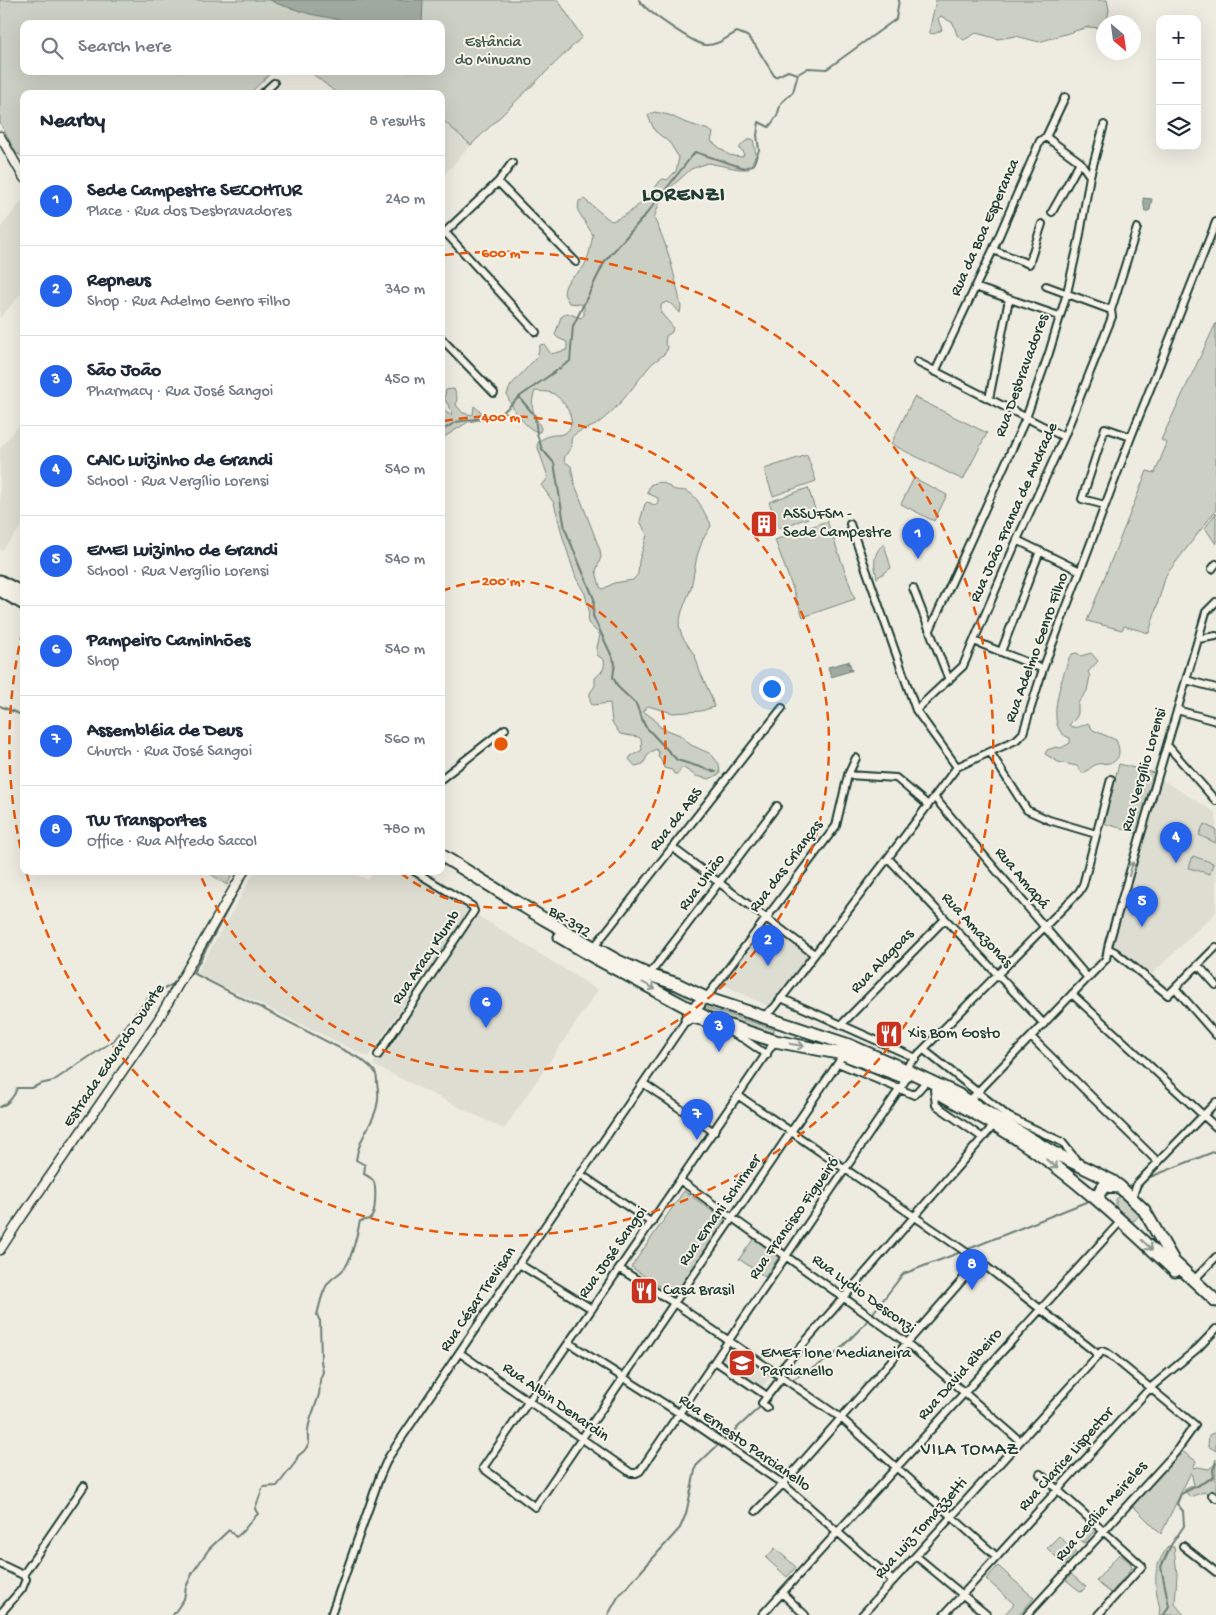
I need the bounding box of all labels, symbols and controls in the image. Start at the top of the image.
north arrow [1096,15,1141,60]
map controls [1156,15,1201,150]
button: + [1156,15,1201,60]
search box [20,20,445,75]
icon: search [38,34,66,62]
park label: Estância do Minuano [455,34,531,71]
text: Search here [78,36,172,59]
button: − [1156,60,1201,105]
button: layers [1156,105,1201,150]
text: Nearby [40,110,105,135]
text: 8 results [369,113,425,132]
street label: Rua da Boa Esperanca [947,155,1025,300]
text: Sede Campestre SECOHTUR [87,180,302,203]
district label: LORENZI [642,184,726,209]
text: 1 [53,191,59,210]
text: 240 m [385,191,425,210]
text: Place · Rua dos Desbravadores [87,203,291,222]
text: 600 m [482,245,521,263]
text: Repneus [87,270,151,293]
text: 2 [52,281,60,300]
text: 340 m [385,281,425,300]
text: Shop · Rua Adelmo Genro Filho [87,293,290,312]
street label: Rua Desbravadores [992,311,1054,440]
text: São João [87,360,161,383]
text: 3 [52,371,60,390]
text: 450 m [385,371,425,390]
text: Pharmacy · Rua José Sangoi [87,383,273,402]
text: 400 m [481,409,521,427]
street label: Rua João Franca de Andrade [967,419,1064,606]
text: CAIC Luizinho de Grandi [87,450,273,473]
text: 4 [52,461,60,480]
text: 540 m [385,461,425,480]
text: School · Rua Vergílio Lorensi [87,473,269,492]
place label: ASSUFSM - Sede Campestre [783,506,892,543]
building icon: ASSUFSM - Sede Campestre [749,509,779,539]
pin: 1 [902,518,934,559]
text: EMEI Luizinho de Grandi [87,540,278,563]
text: 5 [52,551,60,570]
text: 540 m [385,551,425,570]
text: School · Rua Vergílio Lorensi [87,563,269,582]
street label: Rua Adelmo Genro Filho [1002,570,1074,726]
text: 200 m [482,573,521,591]
text: Pampeiro Caminhões [87,630,250,653]
text: 6 [52,641,60,660]
text: 540 m [385,641,425,660]
text: Shop [87,653,119,672]
your location [759,676,785,702]
street label: Rua Vergílio Lorensi [1118,706,1172,834]
text: Assembléia de Deus [87,720,242,743]
text: 7 [52,731,60,750]
text: 560 m [384,731,425,750]
centre of rings [492,735,510,753]
text: Church · Rua José Sangoi [87,743,252,762]
street label: Rua da ABS [646,784,708,856]
text: TW Transportes [87,810,206,833]
street label: Rua das Crianças [746,816,829,917]
text: 8 [52,821,60,840]
text: 780 m [384,821,425,840]
pin: 4 [1160,822,1192,863]
text: Office · Rua Alfredo Saccol [87,833,257,852]
street label: Rua Amapá [990,844,1053,915]
street label: Rua União [676,851,730,915]
one-way arrow [1126,861,1136,877]
pin: 5 [1126,886,1158,927]
street label: Rua Amazonas [936,889,1016,973]
street label: BR-392 [544,903,594,943]
street label: Rua Aracy Klumb [389,907,466,1009]
pin: 2 [752,925,784,966]
street label: Rua Alagoas [847,925,919,998]
street label: Estrada Eduardo Duarte [60,980,171,1131]
one-way arrow [641,982,656,991]
pin: 6 [470,987,502,1028]
pin: 3 [703,1011,735,1052]
restaurant icon: Xis Bom Gosto [874,1019,904,1049]
place label: Xis Bom Gosto [907,1025,1000,1044]
one-way arrow [788,1041,804,1050]
pin: 7 [681,1099,713,1140]
street label: Rua Ernani Schirmer [676,1151,767,1270]
street label: Rua Francisco Figueiró [746,1154,844,1284]
one-way arrow [1045,1159,1058,1170]
street label: Rua José Sangoi [575,1203,653,1303]
one-way arrow [1141,1239,1154,1251]
street label: Rua César Trevisan [437,1244,521,1356]
pin: 8 [956,1249,988,1290]
street label: Rua Lydio Desconzi [807,1251,919,1339]
restaurant icon: Casa Brasil [629,1276,659,1306]
place label: Casa Brasil [663,1282,735,1301]
street label: Rua David Ribeiro [915,1325,1007,1425]
place label: EMEF Ione Medianeira Parcianello [760,1345,912,1382]
school or university icon: EMEF Ione Medianeira Parcianello [727,1348,757,1378]
street label: Rua Albin Denardin [498,1359,612,1447]
street label: Rua Ernesto Parcianello [674,1391,814,1497]
street label: Rua Clarice Lispector [1015,1403,1120,1516]
district label: VILA TOMAZ [920,1440,1019,1461]
street label: Rua Cecília Meireles [1052,1457,1153,1566]
street label: Rua Luiz Tomazzetti [871,1474,973,1584]

